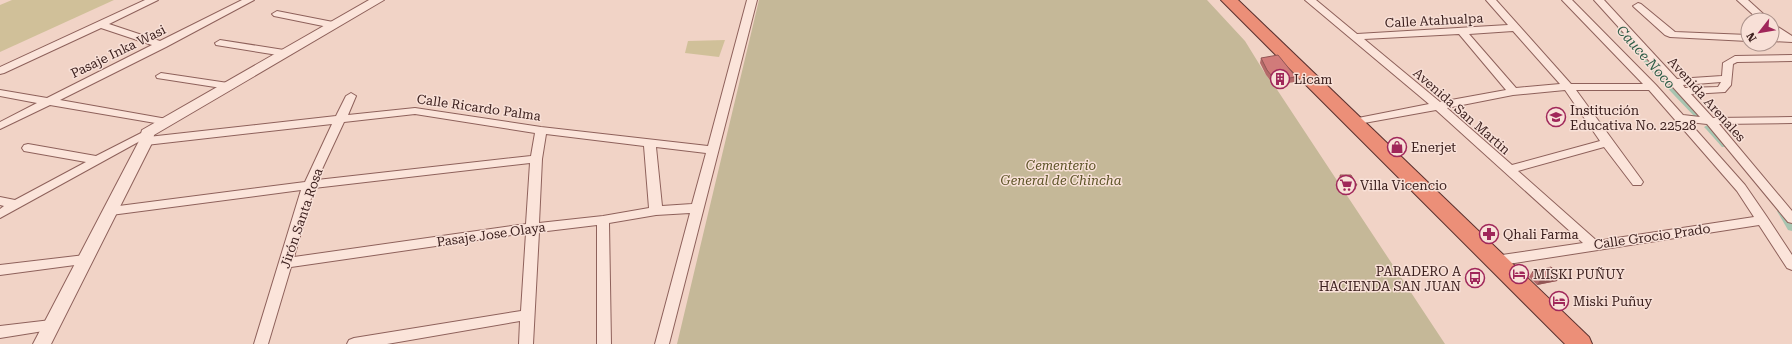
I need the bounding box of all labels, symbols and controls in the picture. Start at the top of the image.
street label: Calle Atahualpa [1384,10,1484,31]
north arrow [1740,12,1780,52]
street label: Pasaje Inka Wasi [68,22,168,81]
water label: Cauce Noco [1613,22,1679,92]
text: N [1744,29,1760,44]
street label: Avenida Arenales [1665,54,1749,145]
street label: Avenida San Martin [1410,65,1514,158]
building icon: Licam [1269,68,1291,90]
place label: Licam [1294,72,1333,87]
street label: Calle Ricardo Palma [416,91,542,124]
place label: Institución Educativa No. 22528 [1570,103,1696,133]
school or university icon: Institución Educativa No. 22528 [1545,106,1567,128]
shop icon: Enerjet [1386,136,1408,158]
place label: Enerjet [1411,140,1456,155]
park label: Cementerio General de Chincha [1000,158,1122,188]
street label: Jirón Santa Rosa [277,166,326,270]
supermarket icon: Villa Vicencio [1335,174,1357,196]
place label: Villa Vicencio [1360,178,1447,193]
street label: Pasaje Jose Olaya [436,219,546,250]
street label: Calle Grocio Prado [1593,221,1711,252]
pharmacy icon: Qhali Farma [1478,223,1500,245]
place label: Qhali Farma [1503,227,1579,242]
hotel icon: MISKI PUÑUY [1508,263,1530,285]
place label: PARADERO A HACIENDA SAN JUAN [1319,264,1461,294]
place label: MISKI PUÑUY [1533,266,1625,282]
bus stop icon: PARADERO A HACIENDA SAN JUAN [1464,267,1486,289]
hotel icon: Miski Puñuy [1548,290,1570,312]
place label: Miski Puñuy [1573,294,1652,309]

